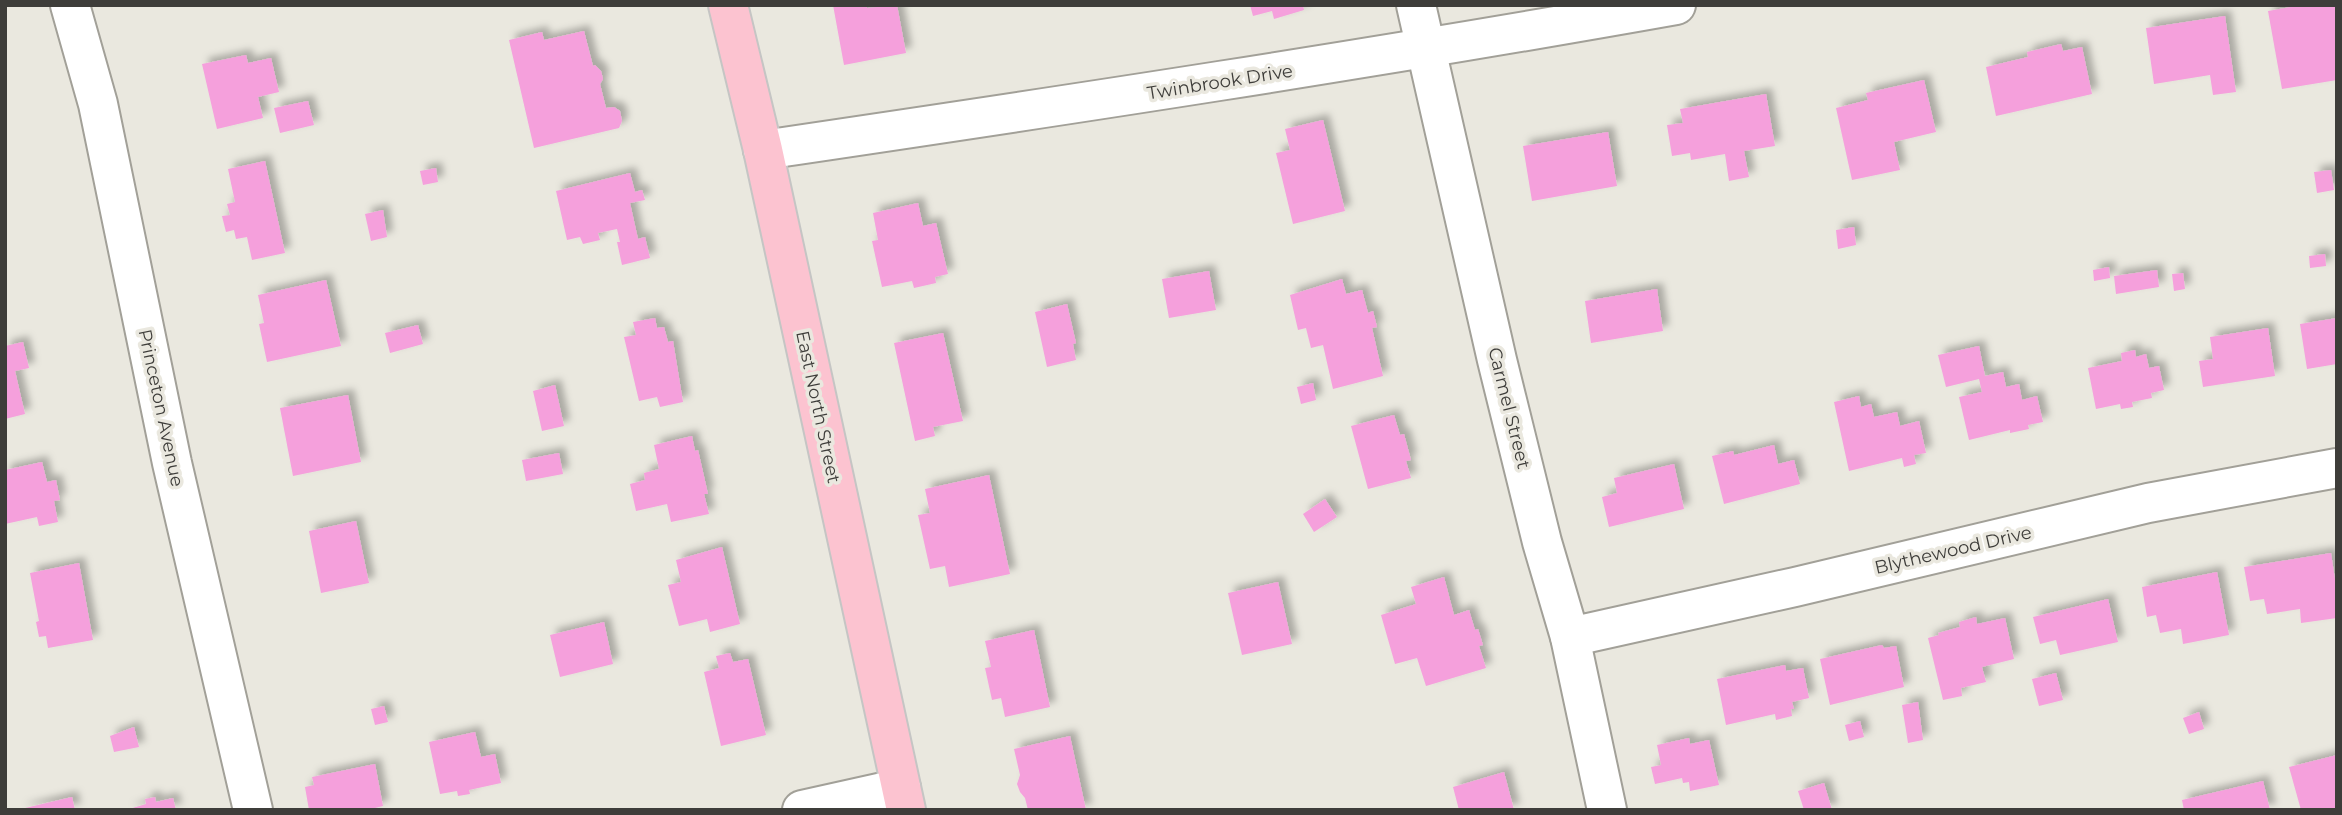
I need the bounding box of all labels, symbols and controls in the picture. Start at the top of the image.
street label: Twinbrook Drive [1146,60,1294,104]
street label: Princeton Avenue [134,327,188,489]
street label: East North Street [791,329,845,485]
street label: Carmel Street [1483,345,1535,471]
street label: Blythewood Drive [1872,521,2034,579]

